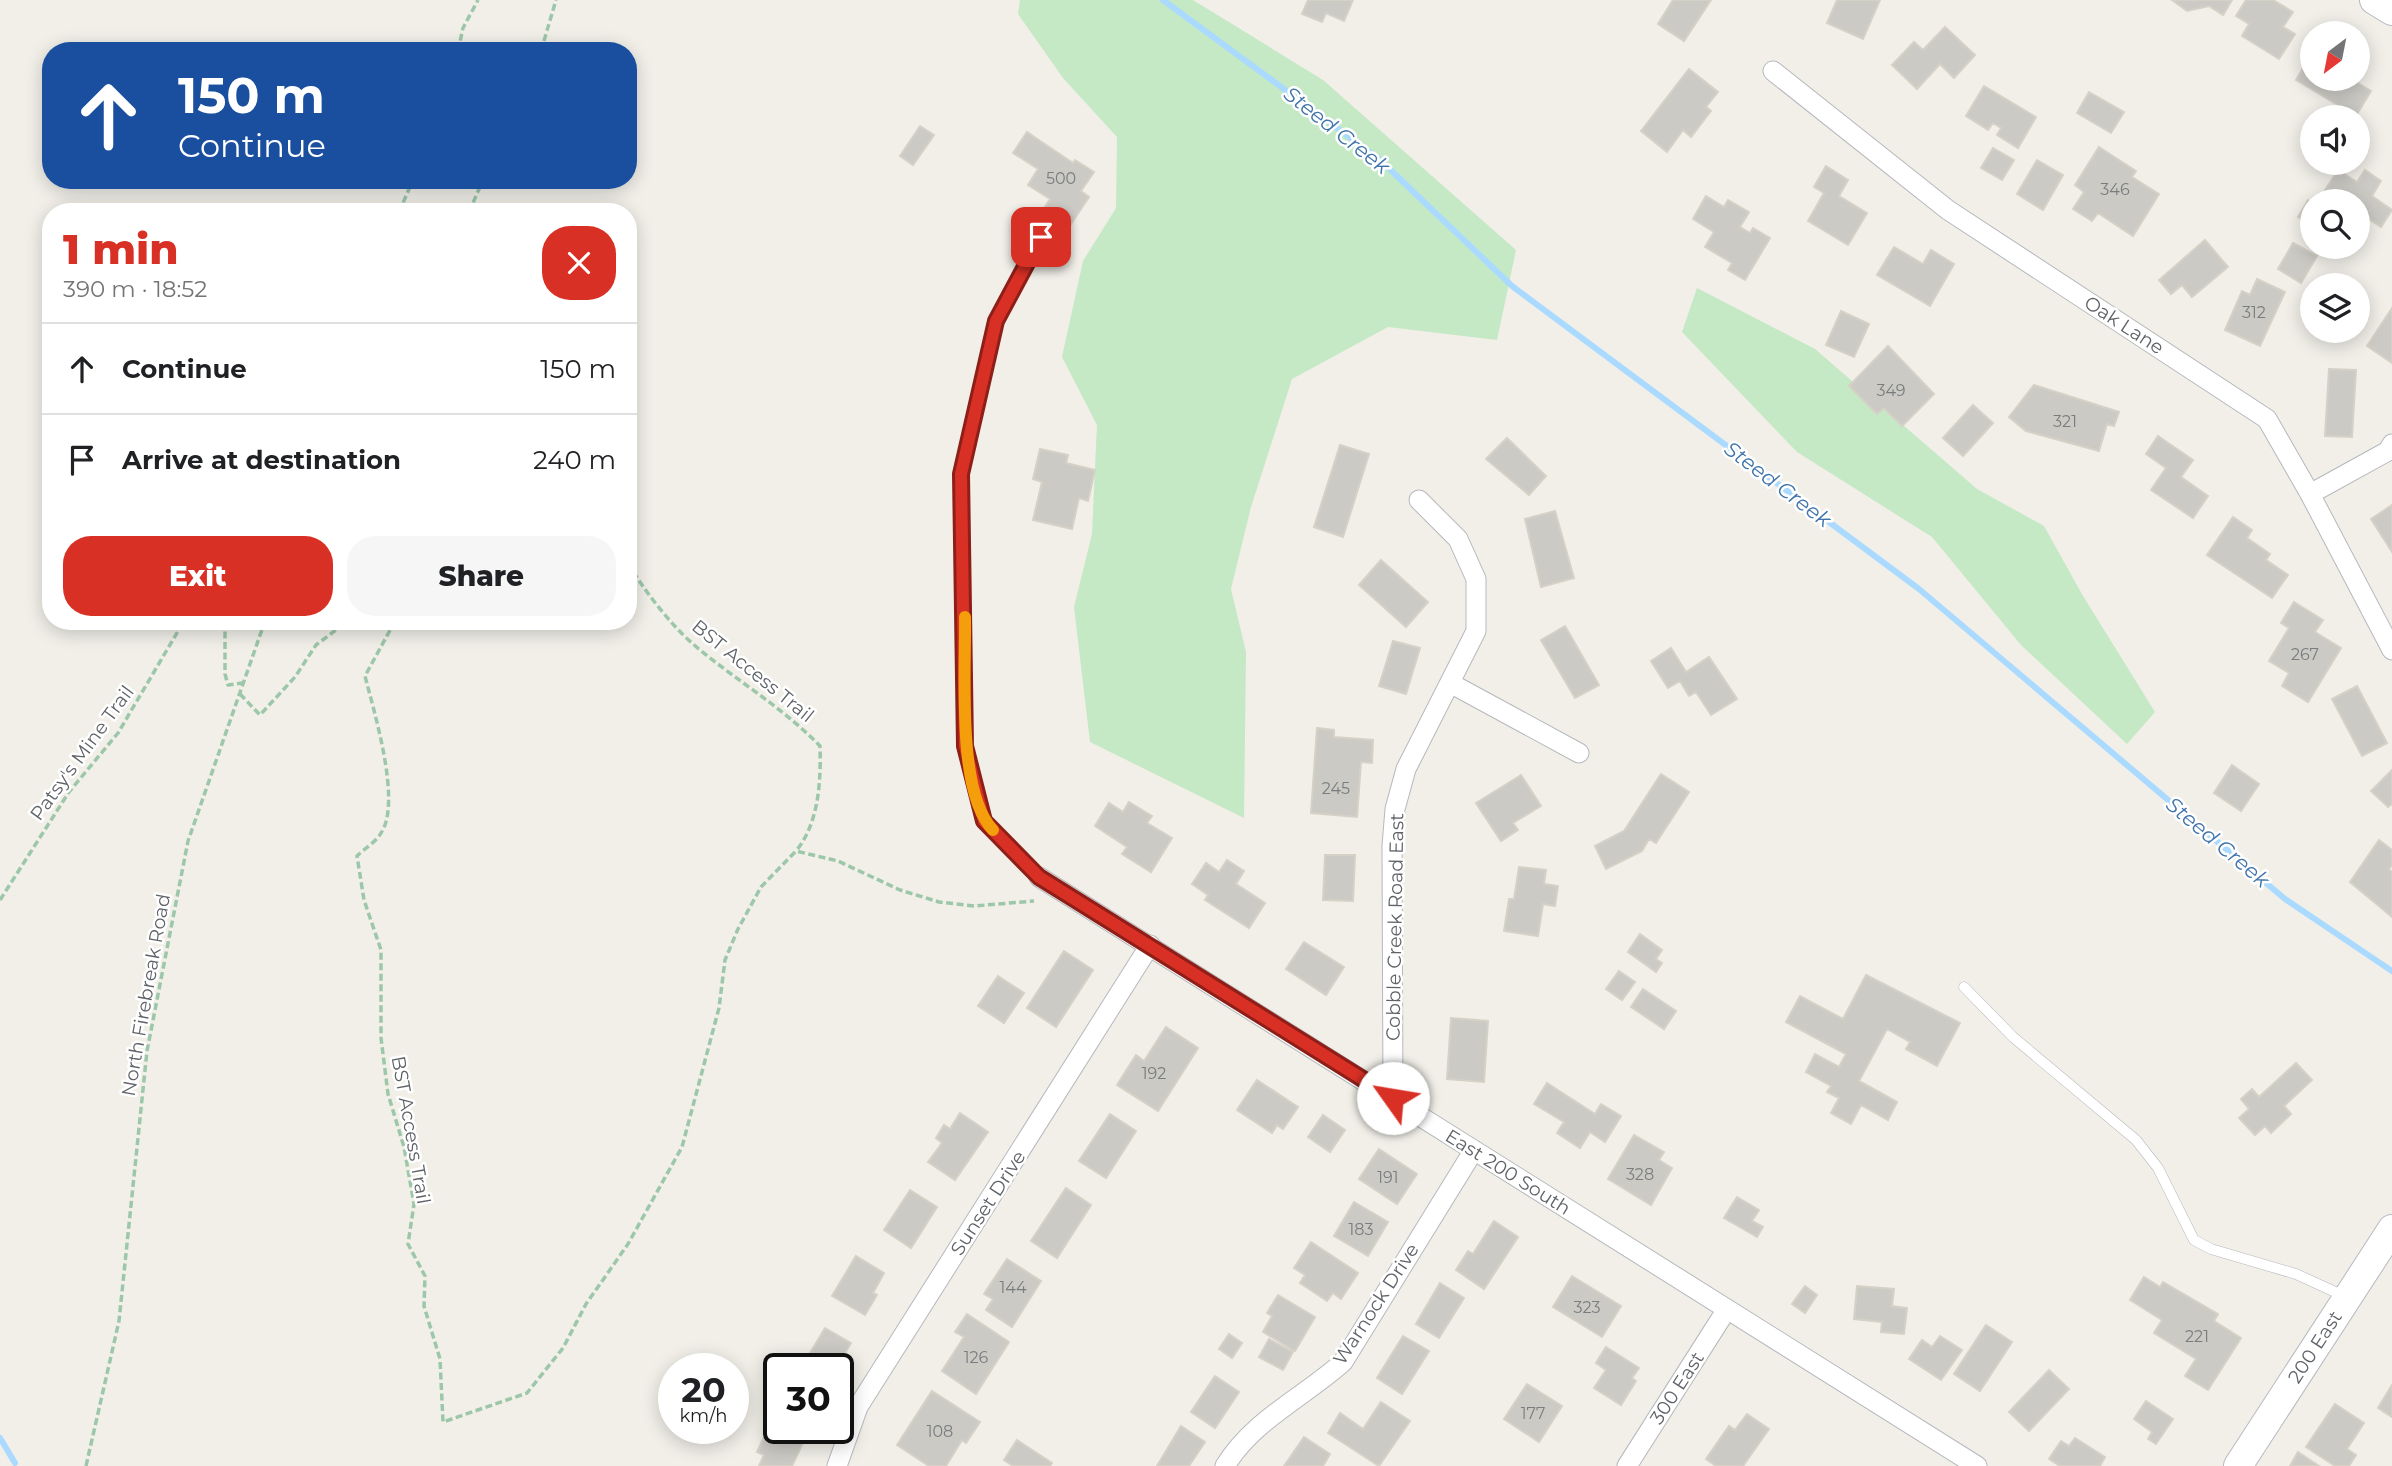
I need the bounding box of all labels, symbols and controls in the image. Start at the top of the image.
north arrow [2300,21,2370,91]
map controls [2300,21,2370,343]
text: 150 m [178,66,325,125]
icon: ahead [63,70,154,161]
water label: Steed Creek [1279,81,1396,180]
button: sound [2300,105,2370,175]
text: Continue [178,126,326,165]
house number: 500 [1046,169,1076,188]
house number: 346 [2100,180,2130,199]
button: search [2300,189,2370,259]
pin [1011,207,1071,267]
icon: arrive [1022,218,1060,256]
text: 1 min [63,223,179,275]
button: close [542,226,616,300]
button: layers [2300,273,2370,343]
text: 390 m · 18:52 [63,275,207,303]
street label: Oak Lane [2080,291,2168,359]
house number: 312 [2242,303,2266,322]
icon: ahead [63,350,101,388]
text: Continue [122,353,247,385]
text: 150 m [540,353,616,385]
house number: 349 [1876,381,1906,400]
house number: 321 [2053,412,2077,431]
water label: Steed Creek [1720,436,1838,533]
icon: arrive [63,441,101,479]
text: Arrive at destination [122,444,401,476]
text: 240 m [533,444,616,476]
button: Exit [63,536,333,616]
button: Share [347,536,616,616]
street label: BST Access Trail [687,615,819,727]
house number: 267 [2291,645,2319,664]
street label: Patsy's Mine Trail [25,681,139,825]
house number: 245 [1322,779,1350,798]
water label: Steed Creek [2161,792,2276,893]
street label: Cobble Creek Road East [1382,813,1408,1041]
street label: North Firebreak Road [117,892,175,1098]
street label: BST Access Trail [387,1054,435,1206]
position arrow [1356,1061,1430,1135]
house number: 192 [1142,1064,1166,1083]
street label: East 200 South [1441,1124,1575,1220]
street label: Sunset Drive [946,1146,1030,1260]
house number: 328 [1626,1165,1654,1184]
house number: 191 [1377,1168,1399,1187]
house number: 183 [1348,1220,1374,1239]
street label: Warnock Drive [1328,1239,1424,1369]
house number: 144 [1000,1278,1027,1297]
house number: 323 [1573,1298,1601,1317]
street label: 200 East [2283,1306,2347,1388]
house number: 221 [2185,1327,2209,1346]
street label: 300 East [1645,1347,1709,1428]
house number: 126 [964,1348,989,1367]
speed limit sign: 30 [763,1353,854,1444]
text: 20 [681,1368,726,1411]
house number: 177 [1521,1404,1545,1423]
text: km/h [679,1405,728,1427]
house number: 108 [927,1422,953,1441]

